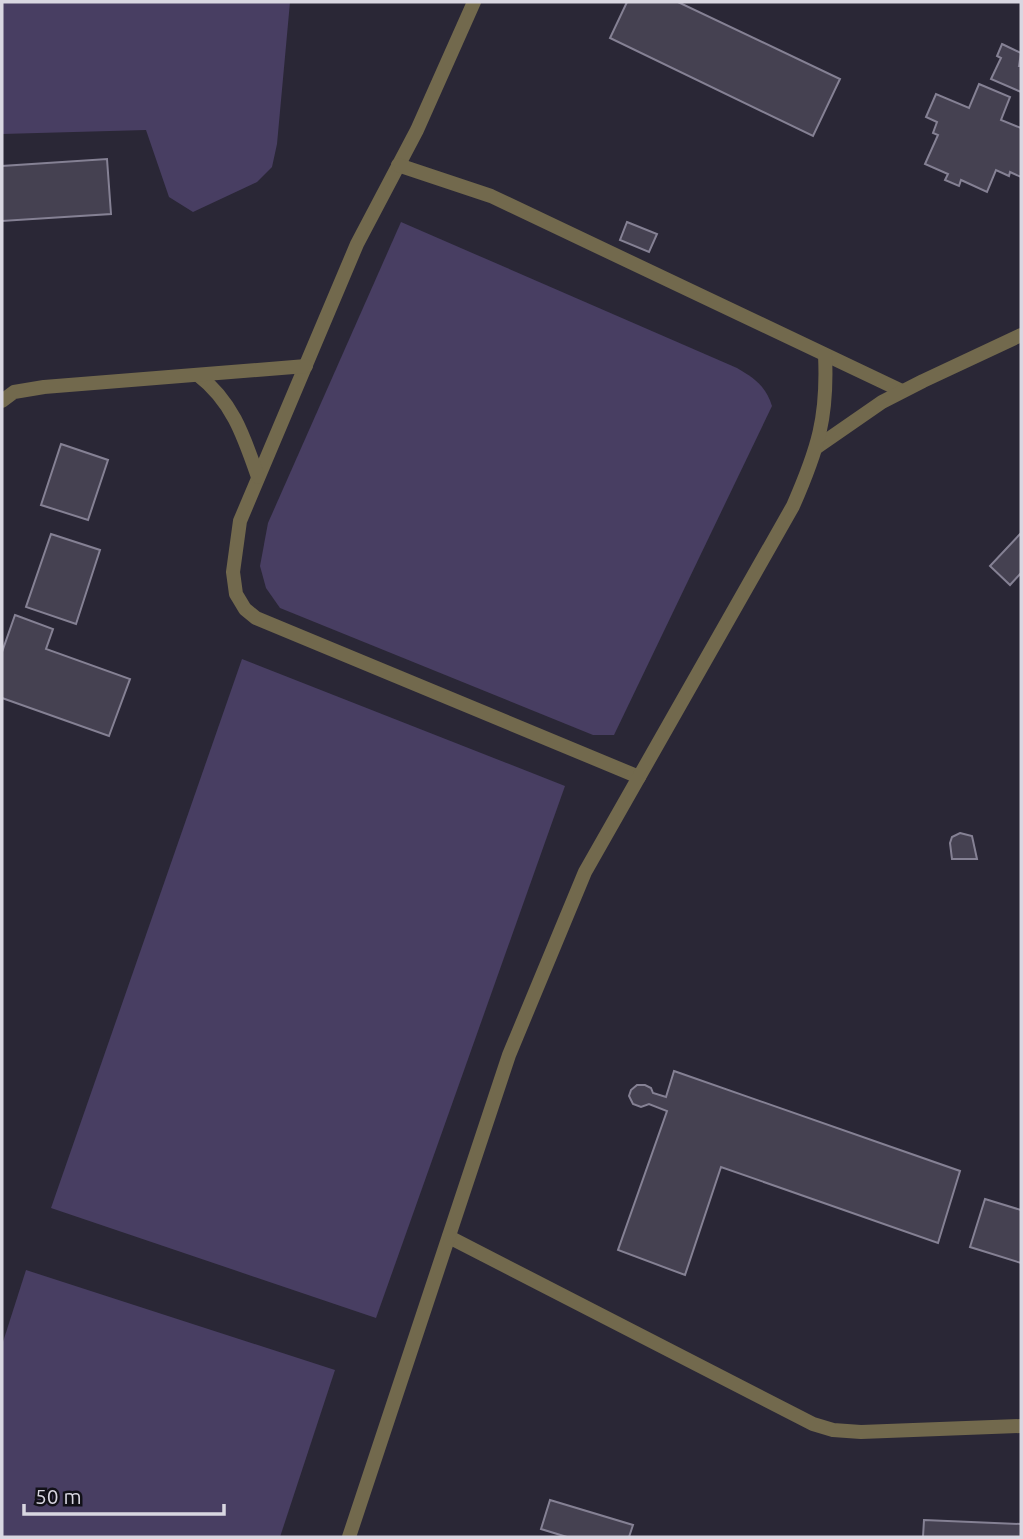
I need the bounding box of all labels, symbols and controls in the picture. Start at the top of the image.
scale bar [24,1472,224,1516]
text: 50 m [35,1484,82,1508]

